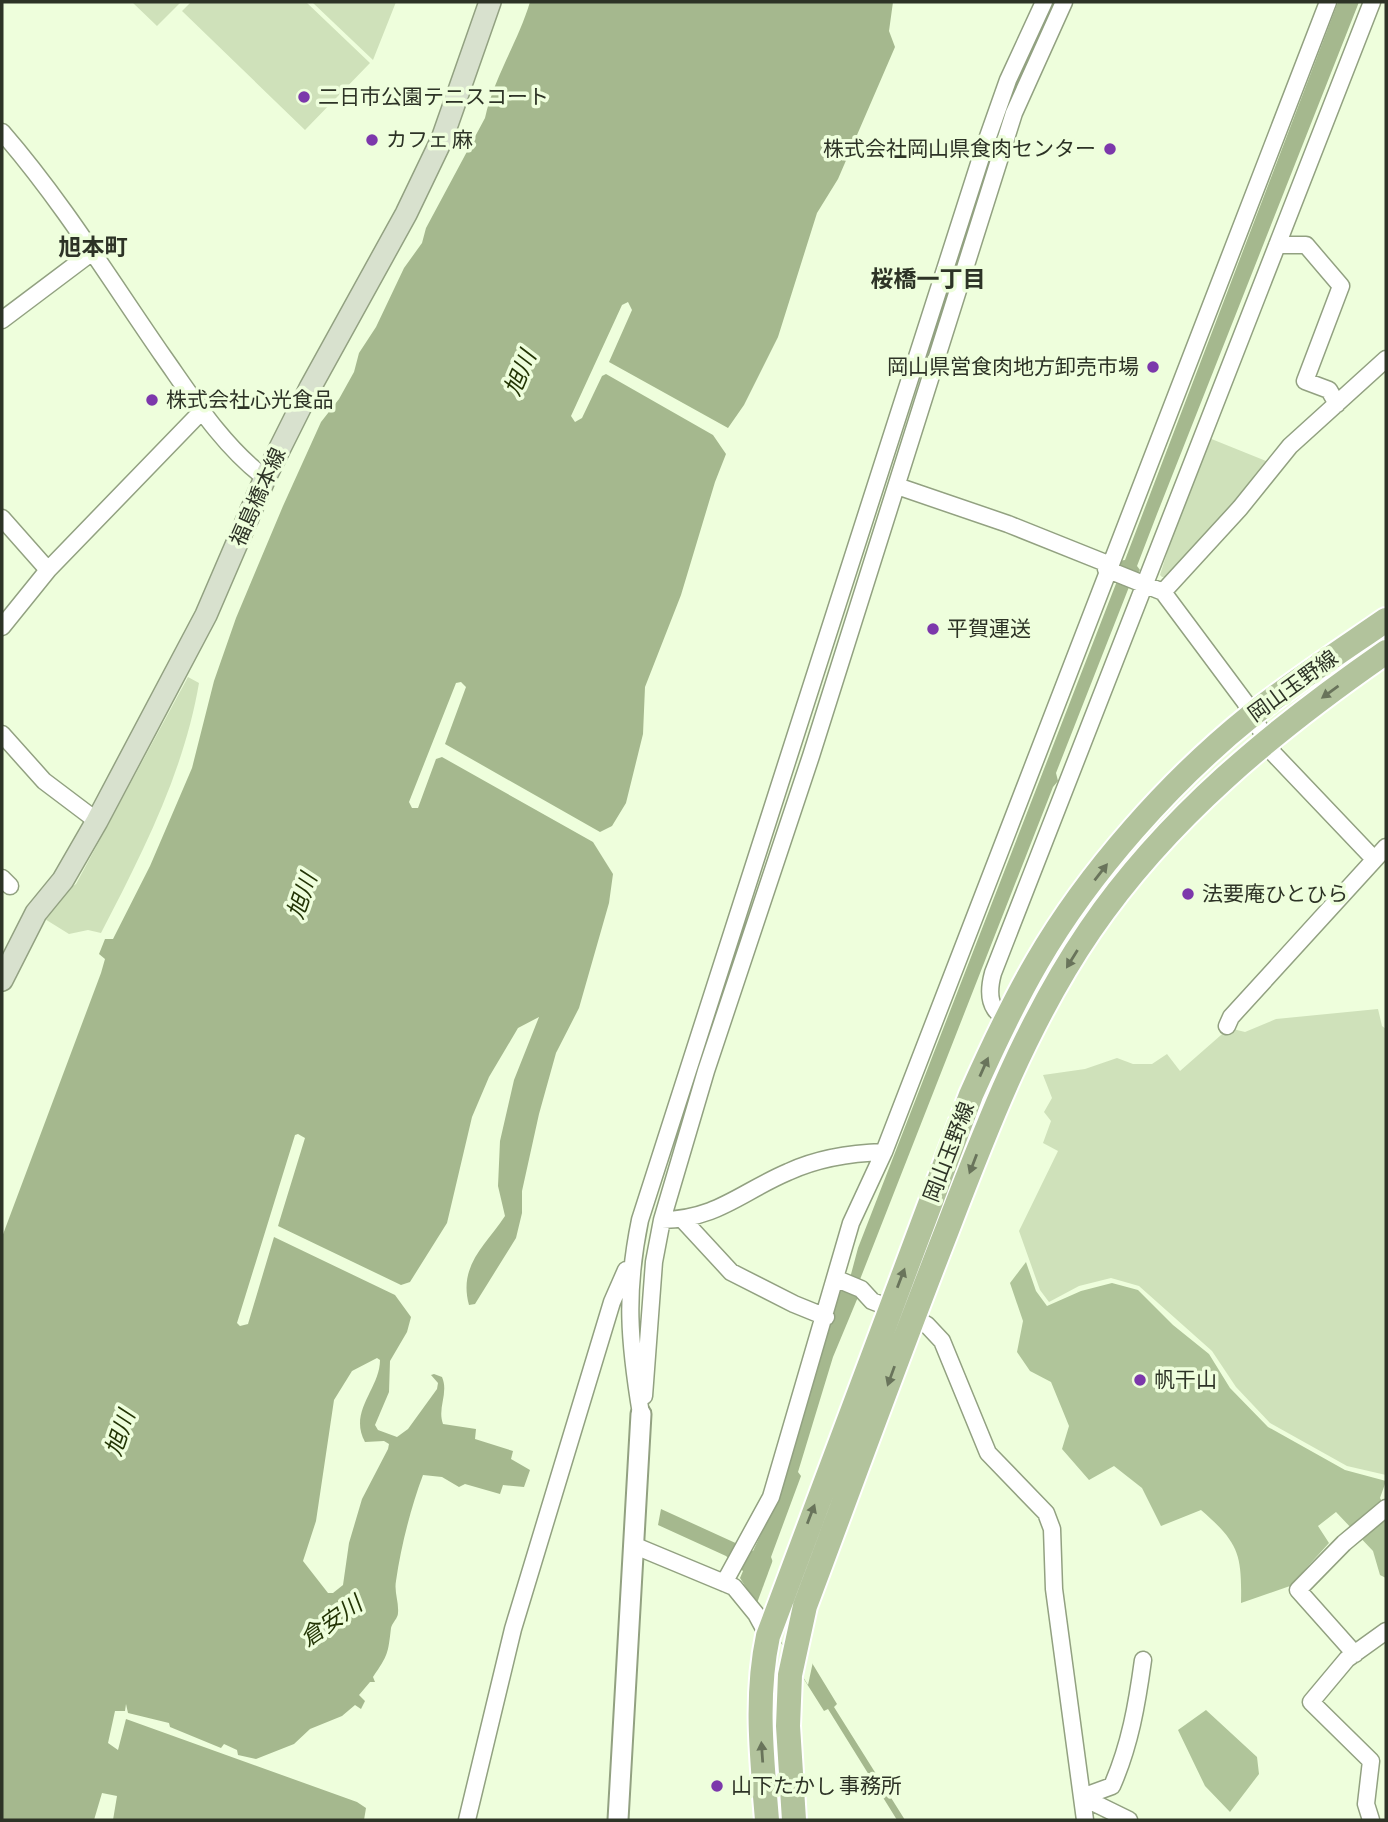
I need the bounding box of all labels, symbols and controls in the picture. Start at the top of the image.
place label: 二日市公園テニスコート [318,84,549,108]
marker: 二日市公園テニスコート [296,89,312,105]
place label: カフェ 麻 [386,127,473,151]
marker: カフェ 麻 [364,132,380,148]
place label: 株式会社岡山県食肉センター [823,136,1096,160]
marker: 株式会社岡山県食肉センター [1102,141,1118,157]
district label: 旭本町 [59,234,128,260]
district label: 桜橋一丁目 [871,266,986,292]
water label: 旭川 [499,344,542,399]
place label: 岡山県営食肉地方卸売市場 [887,354,1139,378]
marker: 岡山県営食肉地方卸売市場 [1145,359,1161,375]
place label: 株式会社心光食品 [166,387,334,411]
marker: 株式会社心光食品 [144,392,160,408]
street label: 福島橋本線 [225,444,289,549]
place label: 平賀運送 [947,616,1031,640]
marker: 平賀運送 [925,621,941,637]
street label: 岡山玉野線 [1243,645,1342,726]
one-way arrow [1321,684,1339,698]
one-way arrow [1093,864,1108,882]
water label: 旭川 [282,867,323,922]
place label: 法要庵ひとひら [1202,881,1348,905]
marker: 法要庵ひとひら [1180,886,1196,902]
one-way arrow [1066,950,1078,969]
one-way arrow [978,1057,990,1077]
street label: 岡山玉野線 [918,1098,978,1205]
one-way arrow [967,1153,978,1174]
one-way arrow [895,1268,906,1289]
one-way arrow [886,1366,897,1387]
place label: 帆干山 [1154,1367,1217,1391]
marker: 帆干山 [1132,1372,1148,1388]
water label: 旭川 [100,1404,141,1459]
one-way arrow [806,1504,817,1525]
water label: 倉安川 [295,1589,369,1651]
one-way arrow [756,1741,767,1763]
place label: 山下たかし 事務所 [731,1773,902,1797]
marker: 山下たかし 事務所 [709,1778,725,1794]

